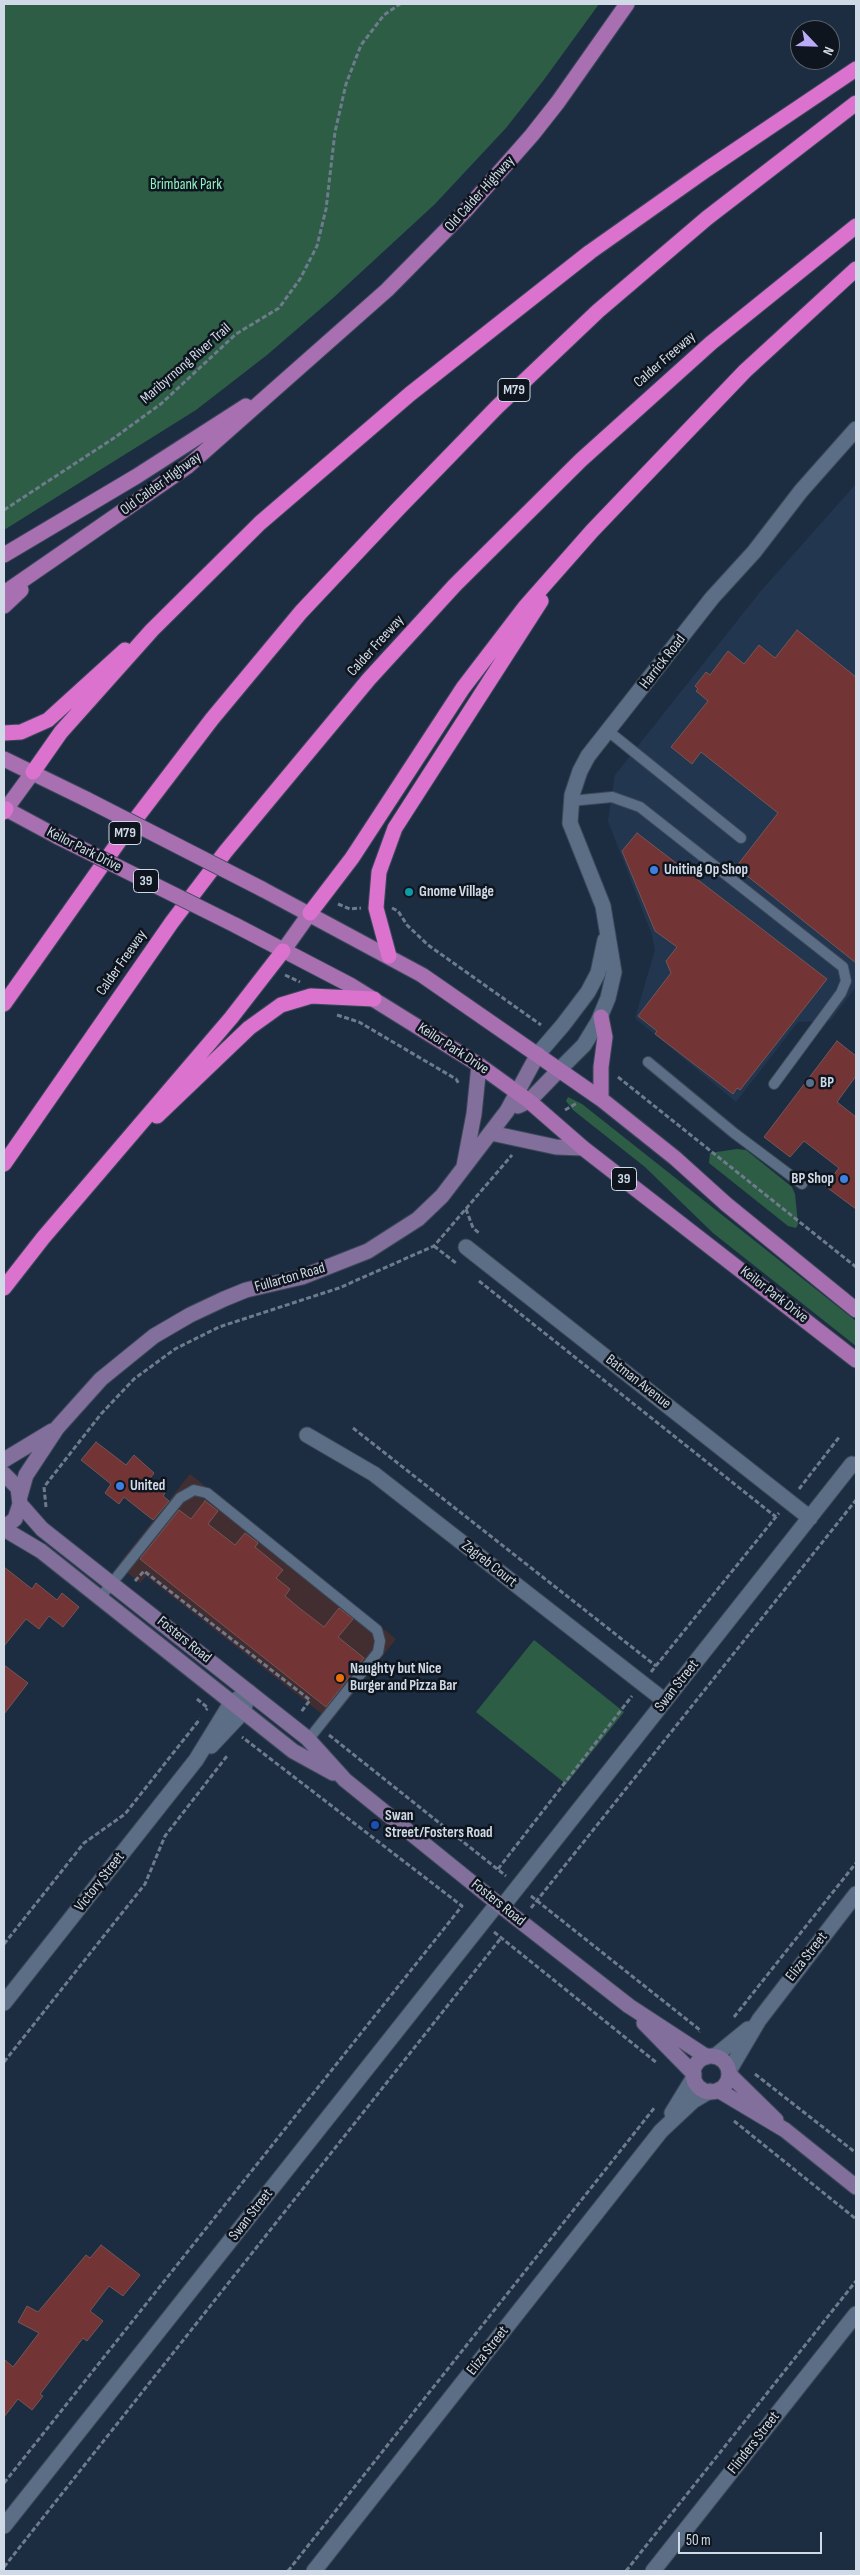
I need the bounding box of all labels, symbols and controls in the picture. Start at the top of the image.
north arrow [790,20,840,70]
text: N [819,44,838,58]
street label: Old Calder Highway [441,152,519,236]
park label: Brimbank Park [150,176,222,194]
street label: Maribyrnong River Trail [137,320,235,408]
street label: Calder Freeway [630,328,700,392]
road number: M79 [498,378,530,402]
street label: Old Calder Highway [117,449,205,519]
street label: Calder Freeway [344,612,408,680]
street label: Harrick Road [636,631,690,693]
road number: M79 [109,821,141,844]
street label: Keilor Park Drive [44,823,124,877]
place label: Uniting Op Shop [664,861,748,879]
marker: Uniting Op Shop [648,864,660,876]
road number: 39 [134,869,158,892]
place label: Gnome Village [419,883,494,901]
marker: Gnome Village [403,886,415,898]
street label: Calder Freeway [93,927,151,999]
street label: Keilor Park Drive [414,1019,492,1079]
place label: BP [820,1074,834,1092]
marker: BP [804,1077,816,1089]
road number: 39 [612,1168,636,1190]
place label: BP Shop [791,1170,834,1188]
marker: BP Shop [838,1173,850,1185]
street label: Fullarton Road [253,1259,327,1297]
street label: Keilor Park Drive [736,1263,812,1327]
street label: Batman Avenue [602,1351,674,1413]
place label: United [130,1477,165,1495]
marker: United [114,1480,126,1492]
street label: Zagreb Court [458,1537,520,1591]
street label: Fosters Road [153,1613,215,1667]
street label: Swan Street [651,1656,703,1716]
place label: Naughty but Nice Burger and Pizza Bar [350,1660,457,1695]
marker: Naughty but Nice Burger and Pizza Bar [334,1672,346,1684]
place label: Swan Street/Fosters Road [385,1807,493,1842]
marker: Swan Street/Fosters Road [369,1819,381,1831]
street label: Victory Street [71,1849,129,1915]
street label: Fosters Road [467,1876,529,1930]
street label: Eliza Street [782,1929,832,1985]
street label: Swan Street [225,2185,277,2245]
street label: Eliza Street [463,2323,513,2379]
street label: Flinders Street [724,2408,784,2478]
scale bar [680,2522,824,2554]
text: 50 m [686,2531,711,2550]

